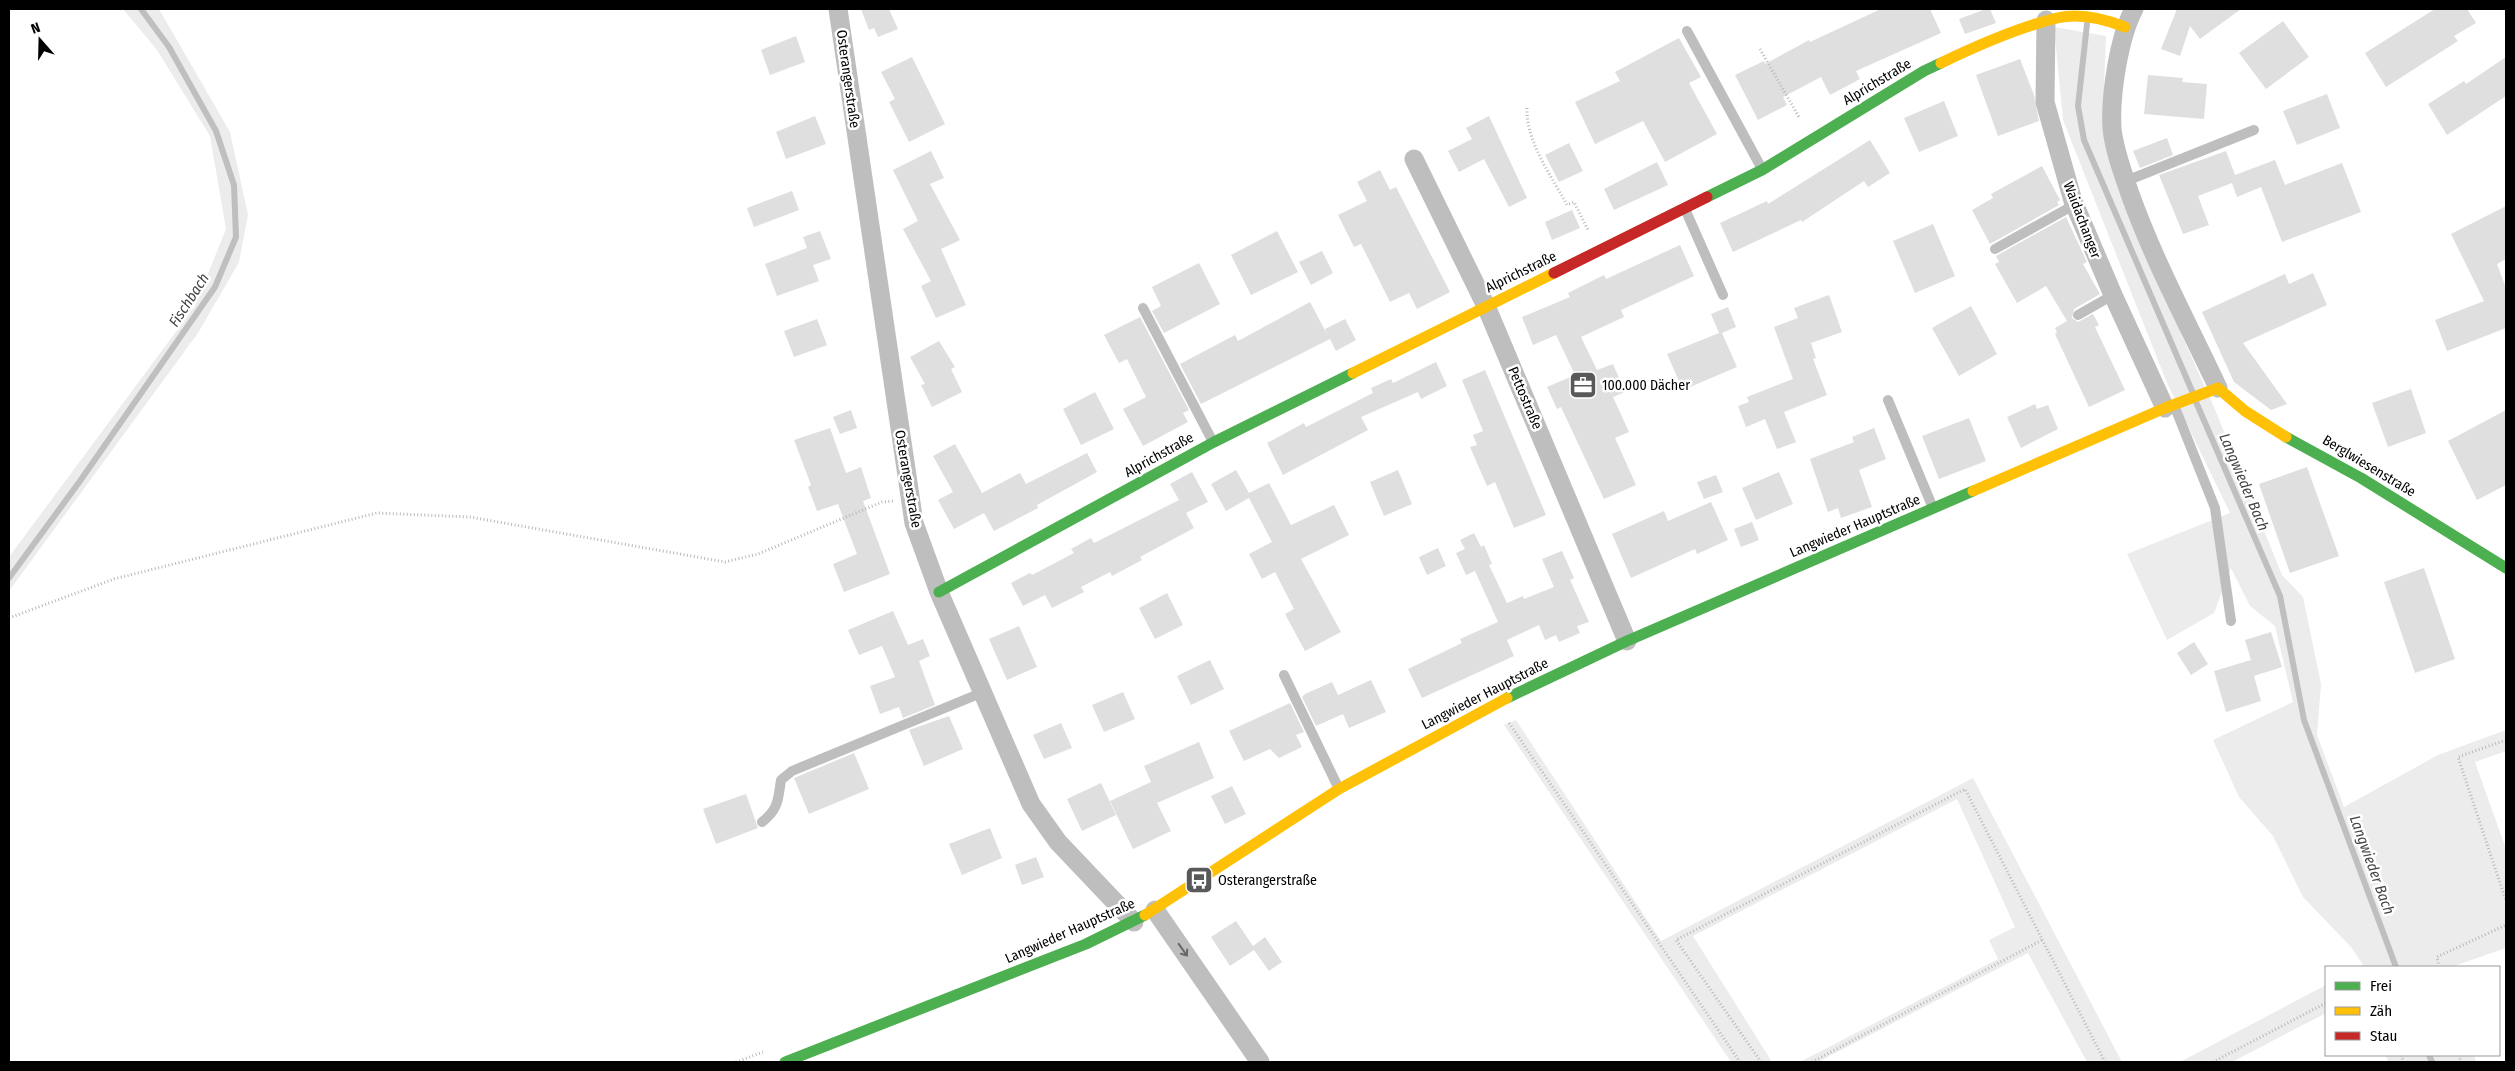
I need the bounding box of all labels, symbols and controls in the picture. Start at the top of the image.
north arrow [15,15,65,65]
text: N [29,19,43,38]
street label: Osterangerstraße [833,29,863,129]
street label: Alprichstraße [1840,55,1914,109]
street label: Waidachanger [2060,179,2104,261]
street label: Alprichstraße [1483,248,1559,296]
water label: Fischbach [165,270,213,330]
street label: Pettostraße [1504,364,1546,432]
office icon: 100.000 Dächer [1568,370,1598,400]
place label: 100.000 Dächer [1602,377,1690,394]
street label: Osterangerstraße [891,429,925,529]
street label: Alprichstraße [1121,429,1197,481]
water label: Langwieder Bach [2215,430,2273,534]
street label: Berglwiesenstraße [2319,431,2419,501]
street label: Langwieder Hauptstraße [1787,491,1923,561]
street label: Langwieder Hauptstraße [1419,655,1551,733]
water label: Langwieder Bach [2346,813,2398,917]
bus stop icon: Osterangerstraße [1184,865,1214,895]
place label: Osterangerstraße [1218,872,1317,889]
street label: Langwieder Hauptstraße [1003,895,1138,967]
one-way arrow [1178,943,1188,957]
legend [2325,966,2500,1056]
text: Frei [2370,977,2392,995]
text: Zäh [2370,1002,2392,1020]
text: Stau [2370,1027,2397,1045]

